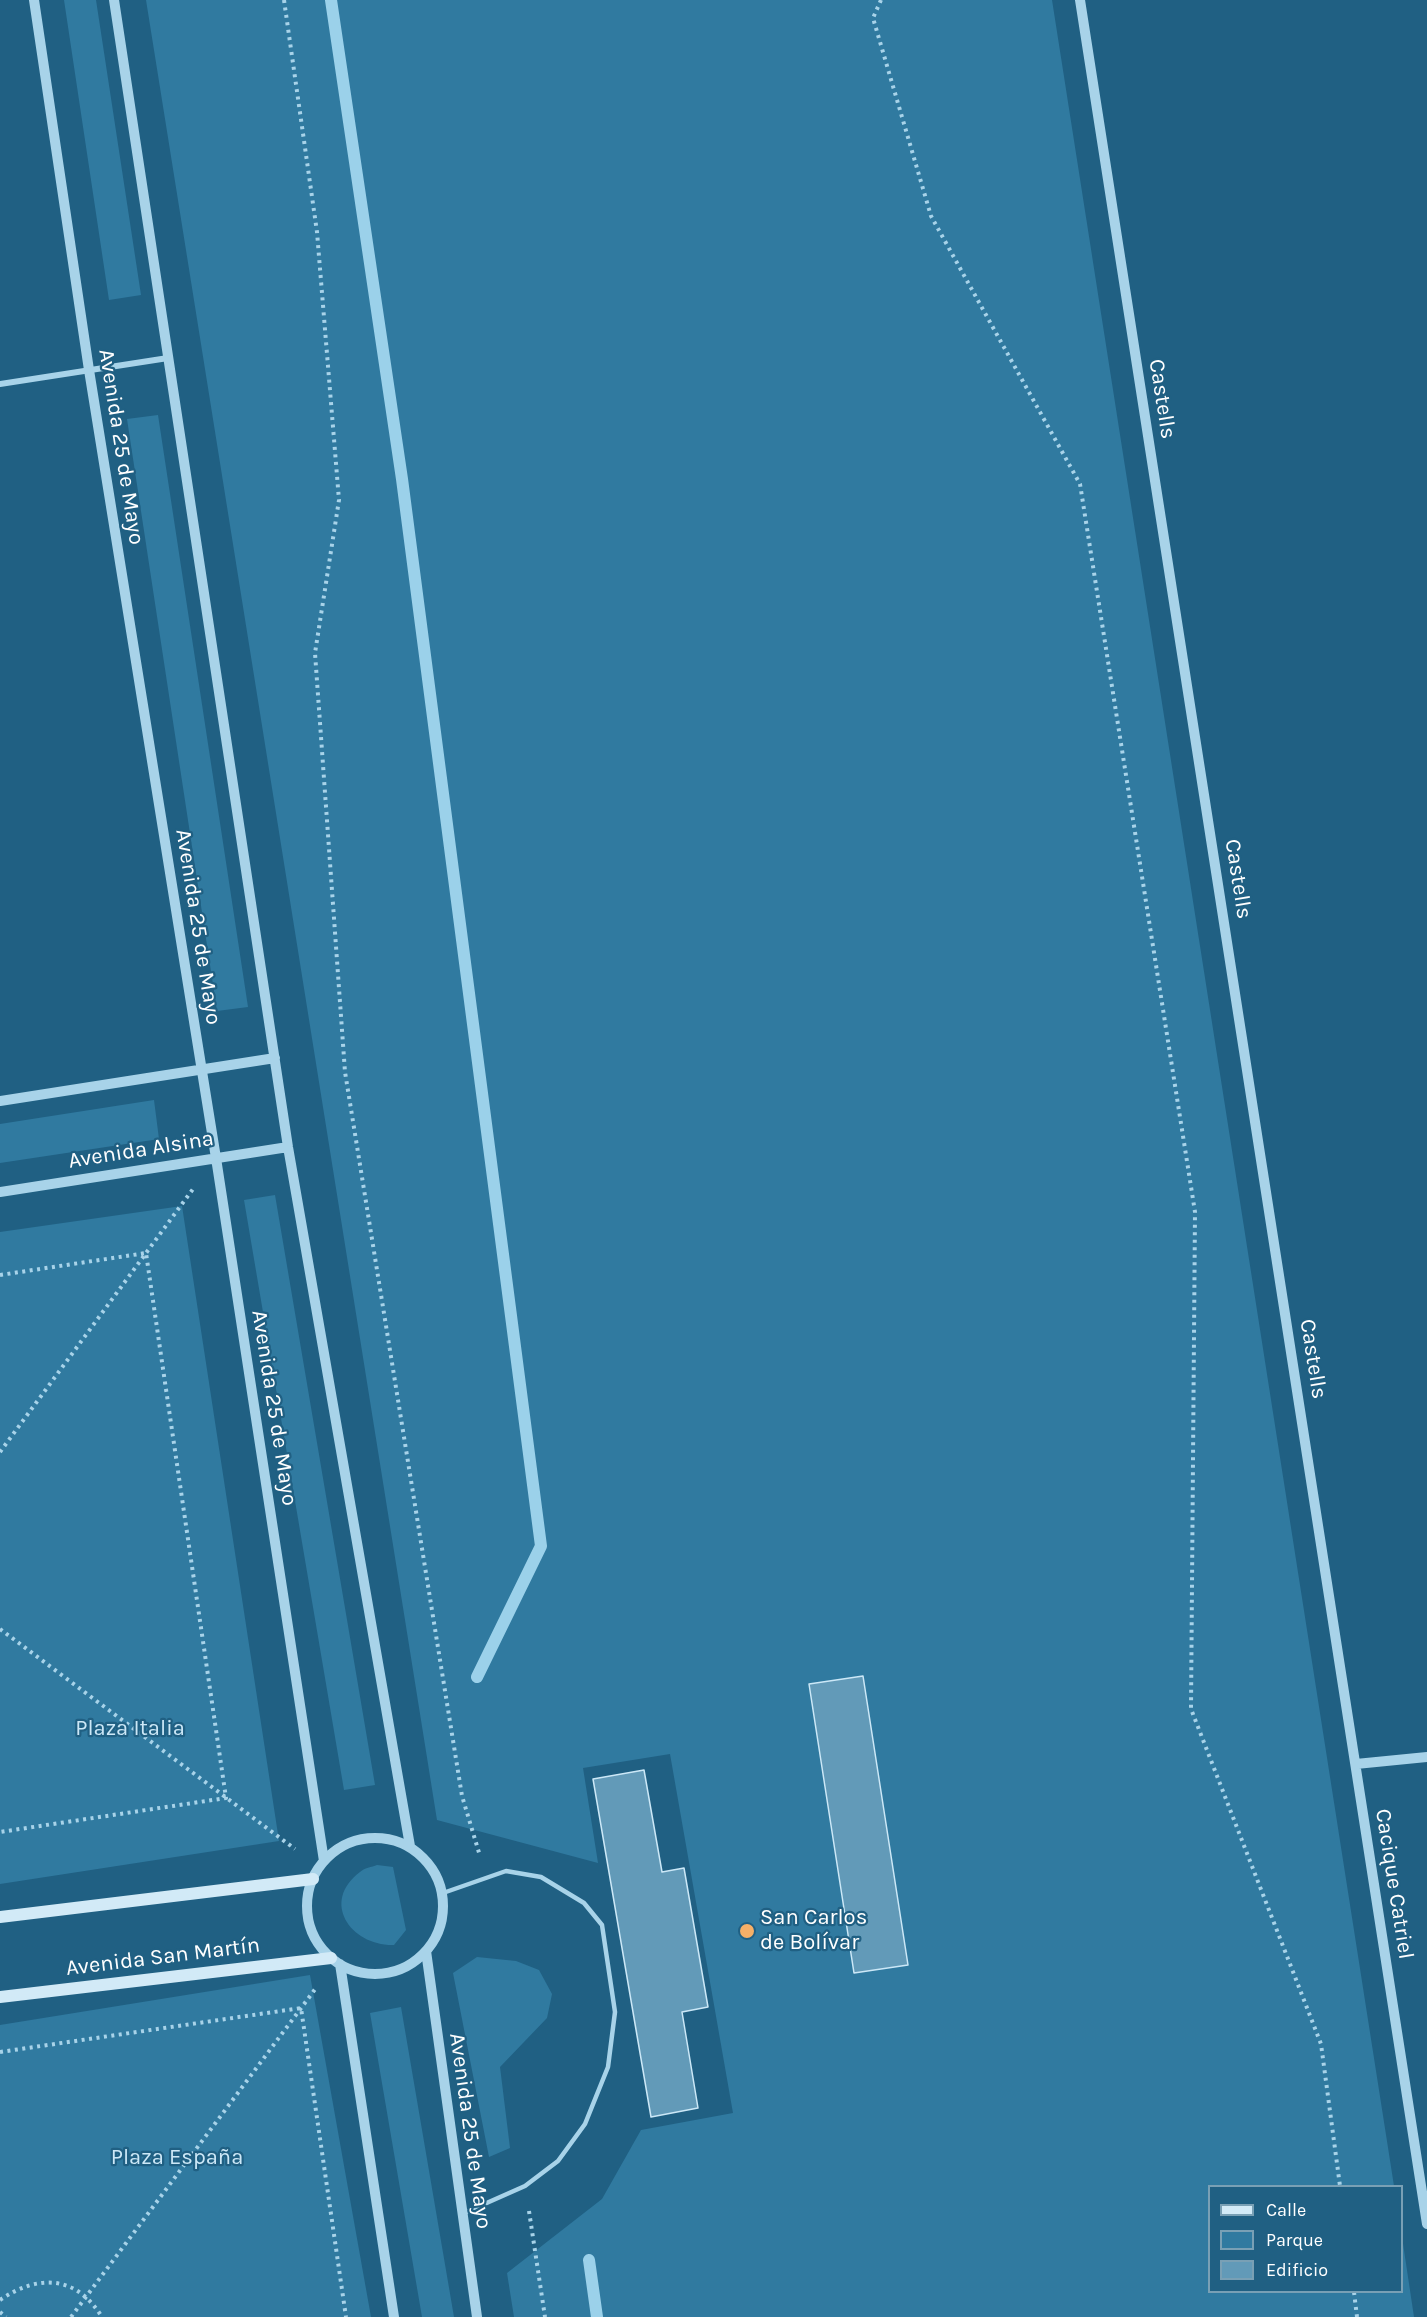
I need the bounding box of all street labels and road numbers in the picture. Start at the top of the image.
street label: Avenida 25 de Mayo [93,347,149,547]
street label: Castells [1143,357,1181,441]
street label: Avenida 25 de Mayo [170,827,226,1027]
street label: Castells [1219,837,1257,921]
street label: Avenida Alsina [66,1125,216,1175]
street label: Avenida 25 de Mayo [246,1308,302,1508]
street label: Castells [1294,1317,1332,1401]
street label: Cacique Catriel [1369,1807,1419,1961]
street label: Avenida San Martín [64,1932,262,1982]
street label: Avenida 25 de Mayo [443,2031,497,2231]

